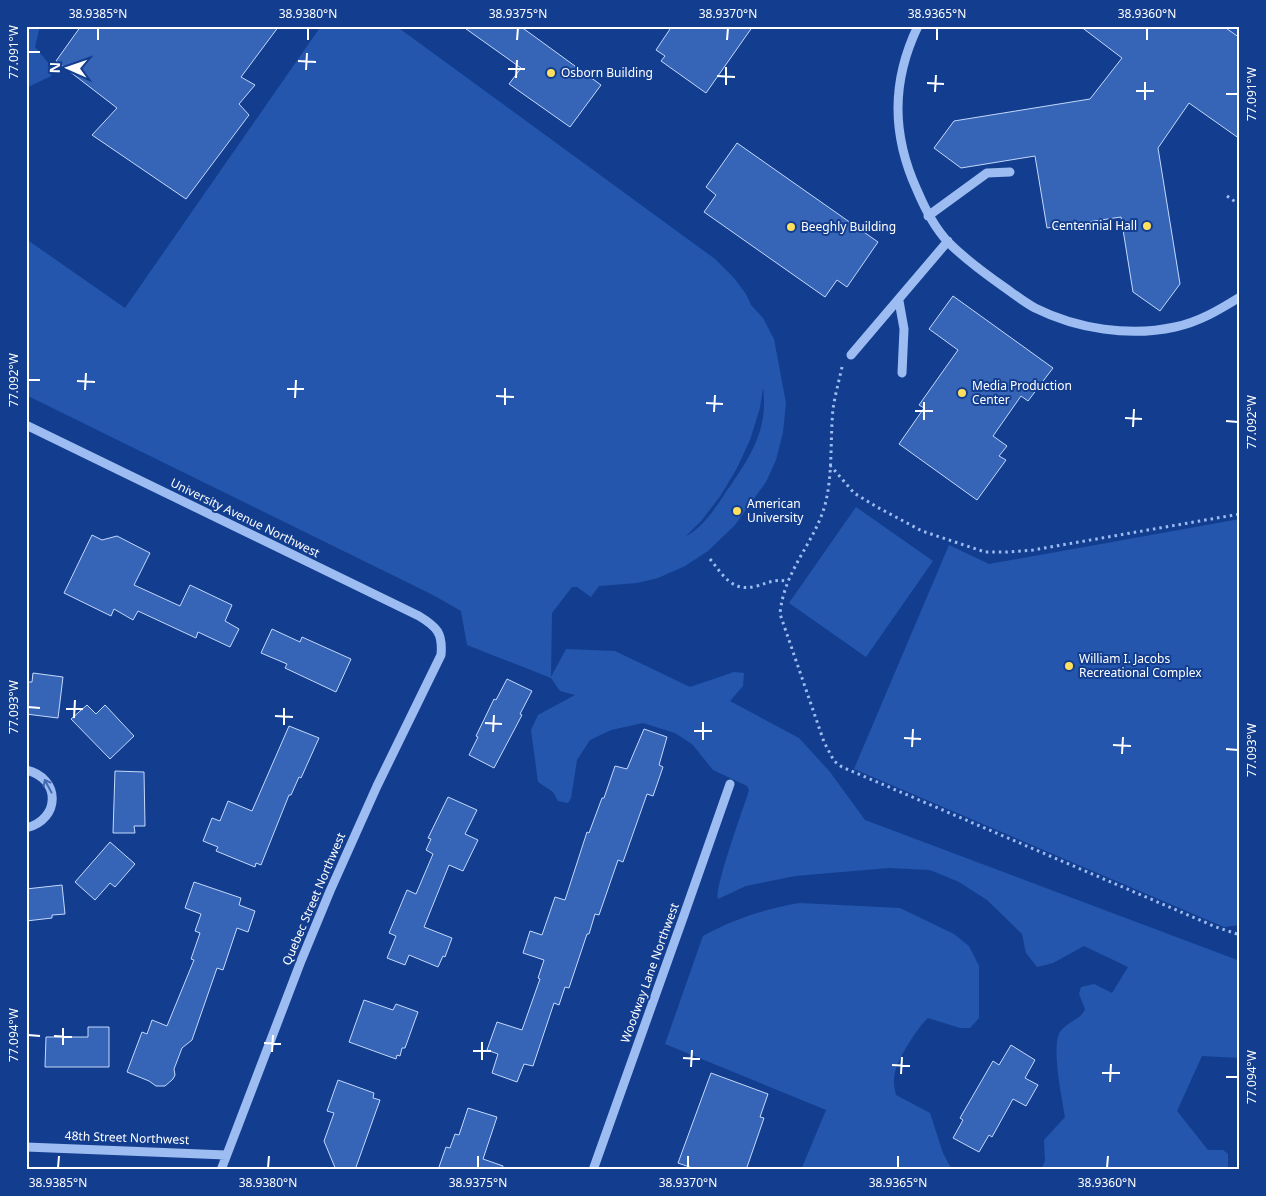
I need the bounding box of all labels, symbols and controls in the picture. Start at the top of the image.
text: 38.9385°N [69,5,127,22]
text: 38.9380°N [279,5,337,22]
text: 38.9375°N [489,5,547,22]
text: 38.9370°N [699,5,757,22]
text: 38.9365°N [908,5,966,22]
text: 38.9360°N [1118,5,1176,22]
text: 77.091°W [5,25,22,79]
north arrow [42,42,92,92]
text: N [45,62,64,74]
place label: Osborn Building [561,64,653,81]
marker: Osborn Building [545,67,557,79]
text: 77.091°W [1243,67,1260,121]
place label: Centennial Hall [1051,217,1137,234]
place label: Beeghly Building [801,218,896,235]
marker: Centennial Hall [1141,220,1153,232]
marker: Beeghly Building [785,221,797,233]
text: 77.092°W [5,353,22,407]
place label: Media Production Center [972,377,1072,408]
marker: Media Production Center [956,387,968,399]
text: 77.092°W [1243,395,1260,449]
street label: University Avenue Northwest [168,474,323,561]
place label: American University [747,495,804,526]
marker: American University [731,505,743,517]
place label: William I. Jacobs Recreational Complex [1079,650,1202,681]
marker: William I. Jacobs Recreational Complex [1063,660,1075,672]
text: 77.093°W [5,680,22,734]
text: 77.093°W [1243,723,1260,777]
one-way arrow [43,778,53,793]
street label: Quebec Street Northwest [278,829,349,968]
street label: Woodway Lane Northwest [616,900,683,1045]
text: 77.094°W [5,1008,22,1062]
text: 77.094°W [1243,1050,1260,1104]
street label: 48th Street Northwest [64,1127,190,1148]
text: 38.9385°N [29,1174,87,1191]
text: 38.9380°N [239,1174,297,1191]
text: 38.9375°N [449,1174,507,1191]
text: 38.9370°N [659,1174,717,1191]
text: 38.9365°N [869,1174,927,1191]
text: 38.9360°N [1078,1174,1136,1191]

